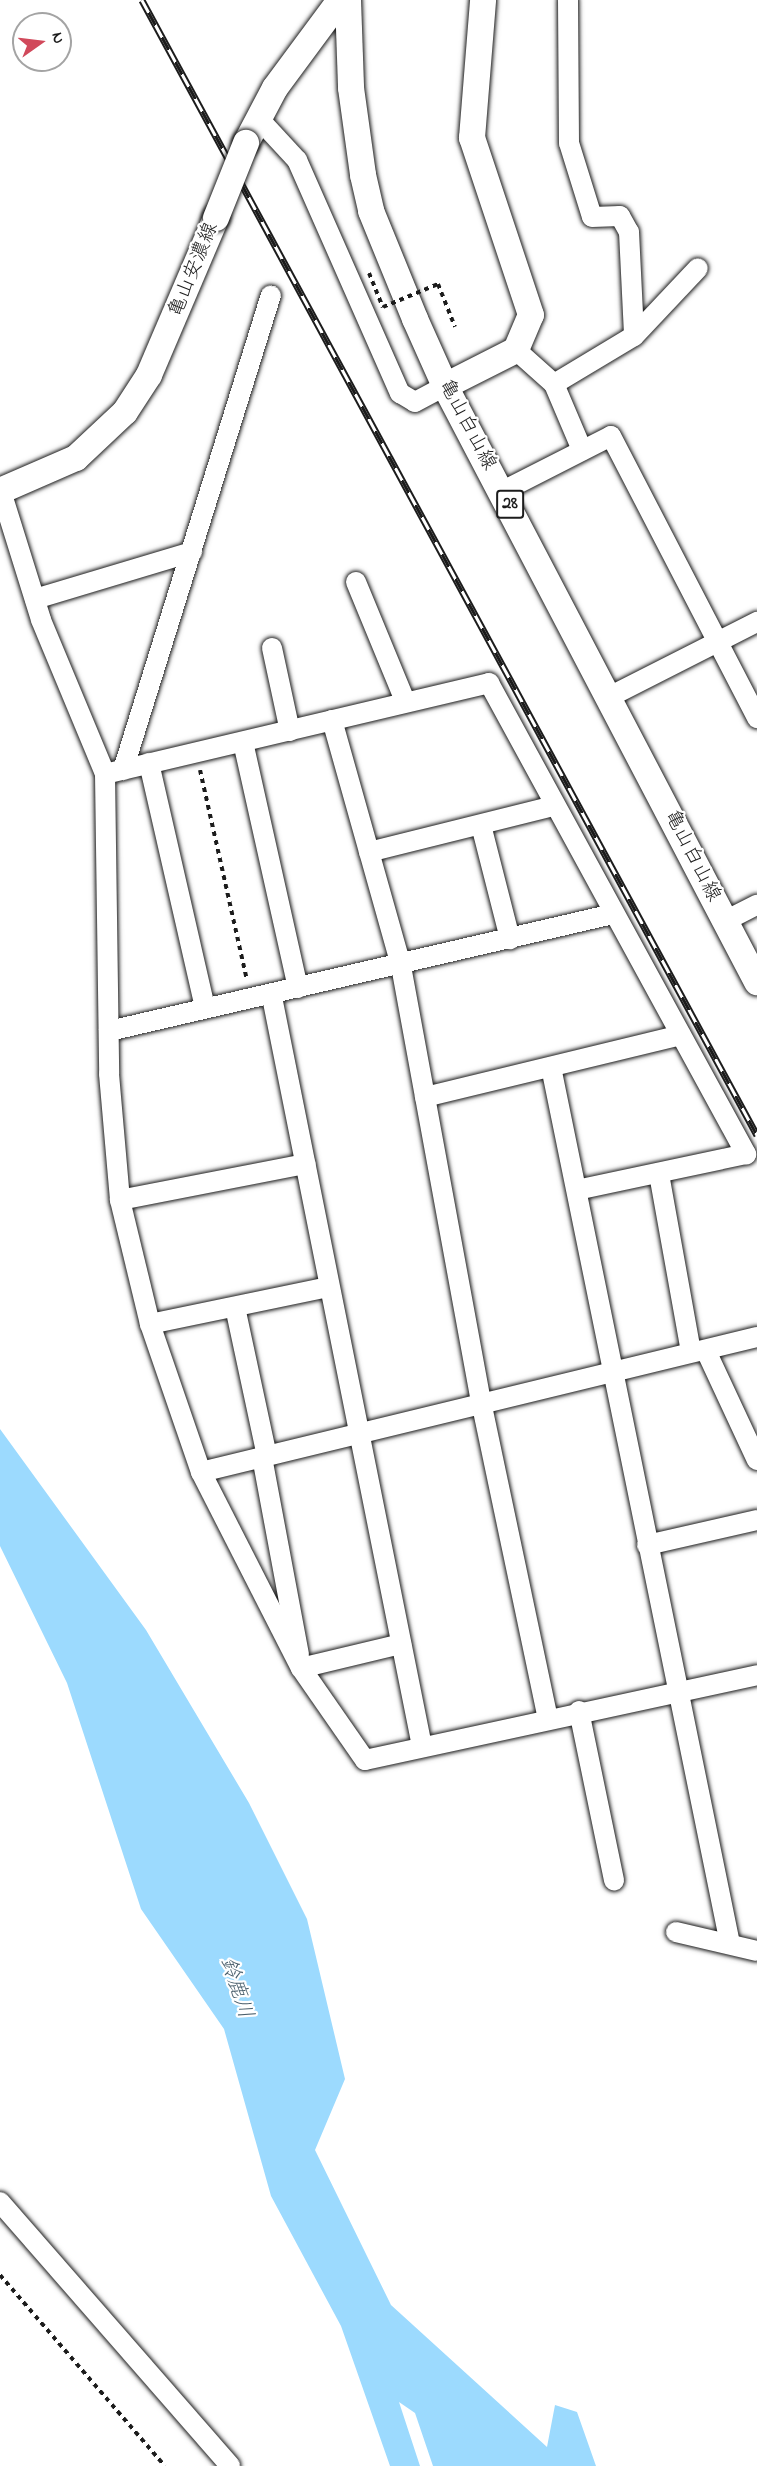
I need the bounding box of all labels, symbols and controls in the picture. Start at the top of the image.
north arrow [12,12,72,72]
text: N [45,30,70,46]
street label: 亀山安濃線 [164,219,224,321]
street label: 亀山白山線 [433,375,501,475]
road number: 28 [495,489,525,519]
street label: 亀山白山線 [659,806,725,906]
water label: 鈴鹿川 [214,1954,258,2022]

